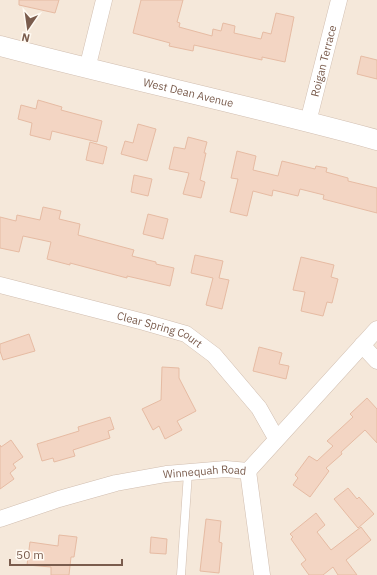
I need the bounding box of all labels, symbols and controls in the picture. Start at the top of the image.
north arrow [8,8,48,48]
street label: Roigan Terrace [308,24,339,98]
text: N [20,30,31,45]
street label: West Dean Avenue [142,75,235,110]
street label: Clear Spring Court [115,308,205,351]
street label: Winnequah Road [162,462,247,481]
scale bar [10,541,122,567]
text: 50 m [16,547,44,562]

